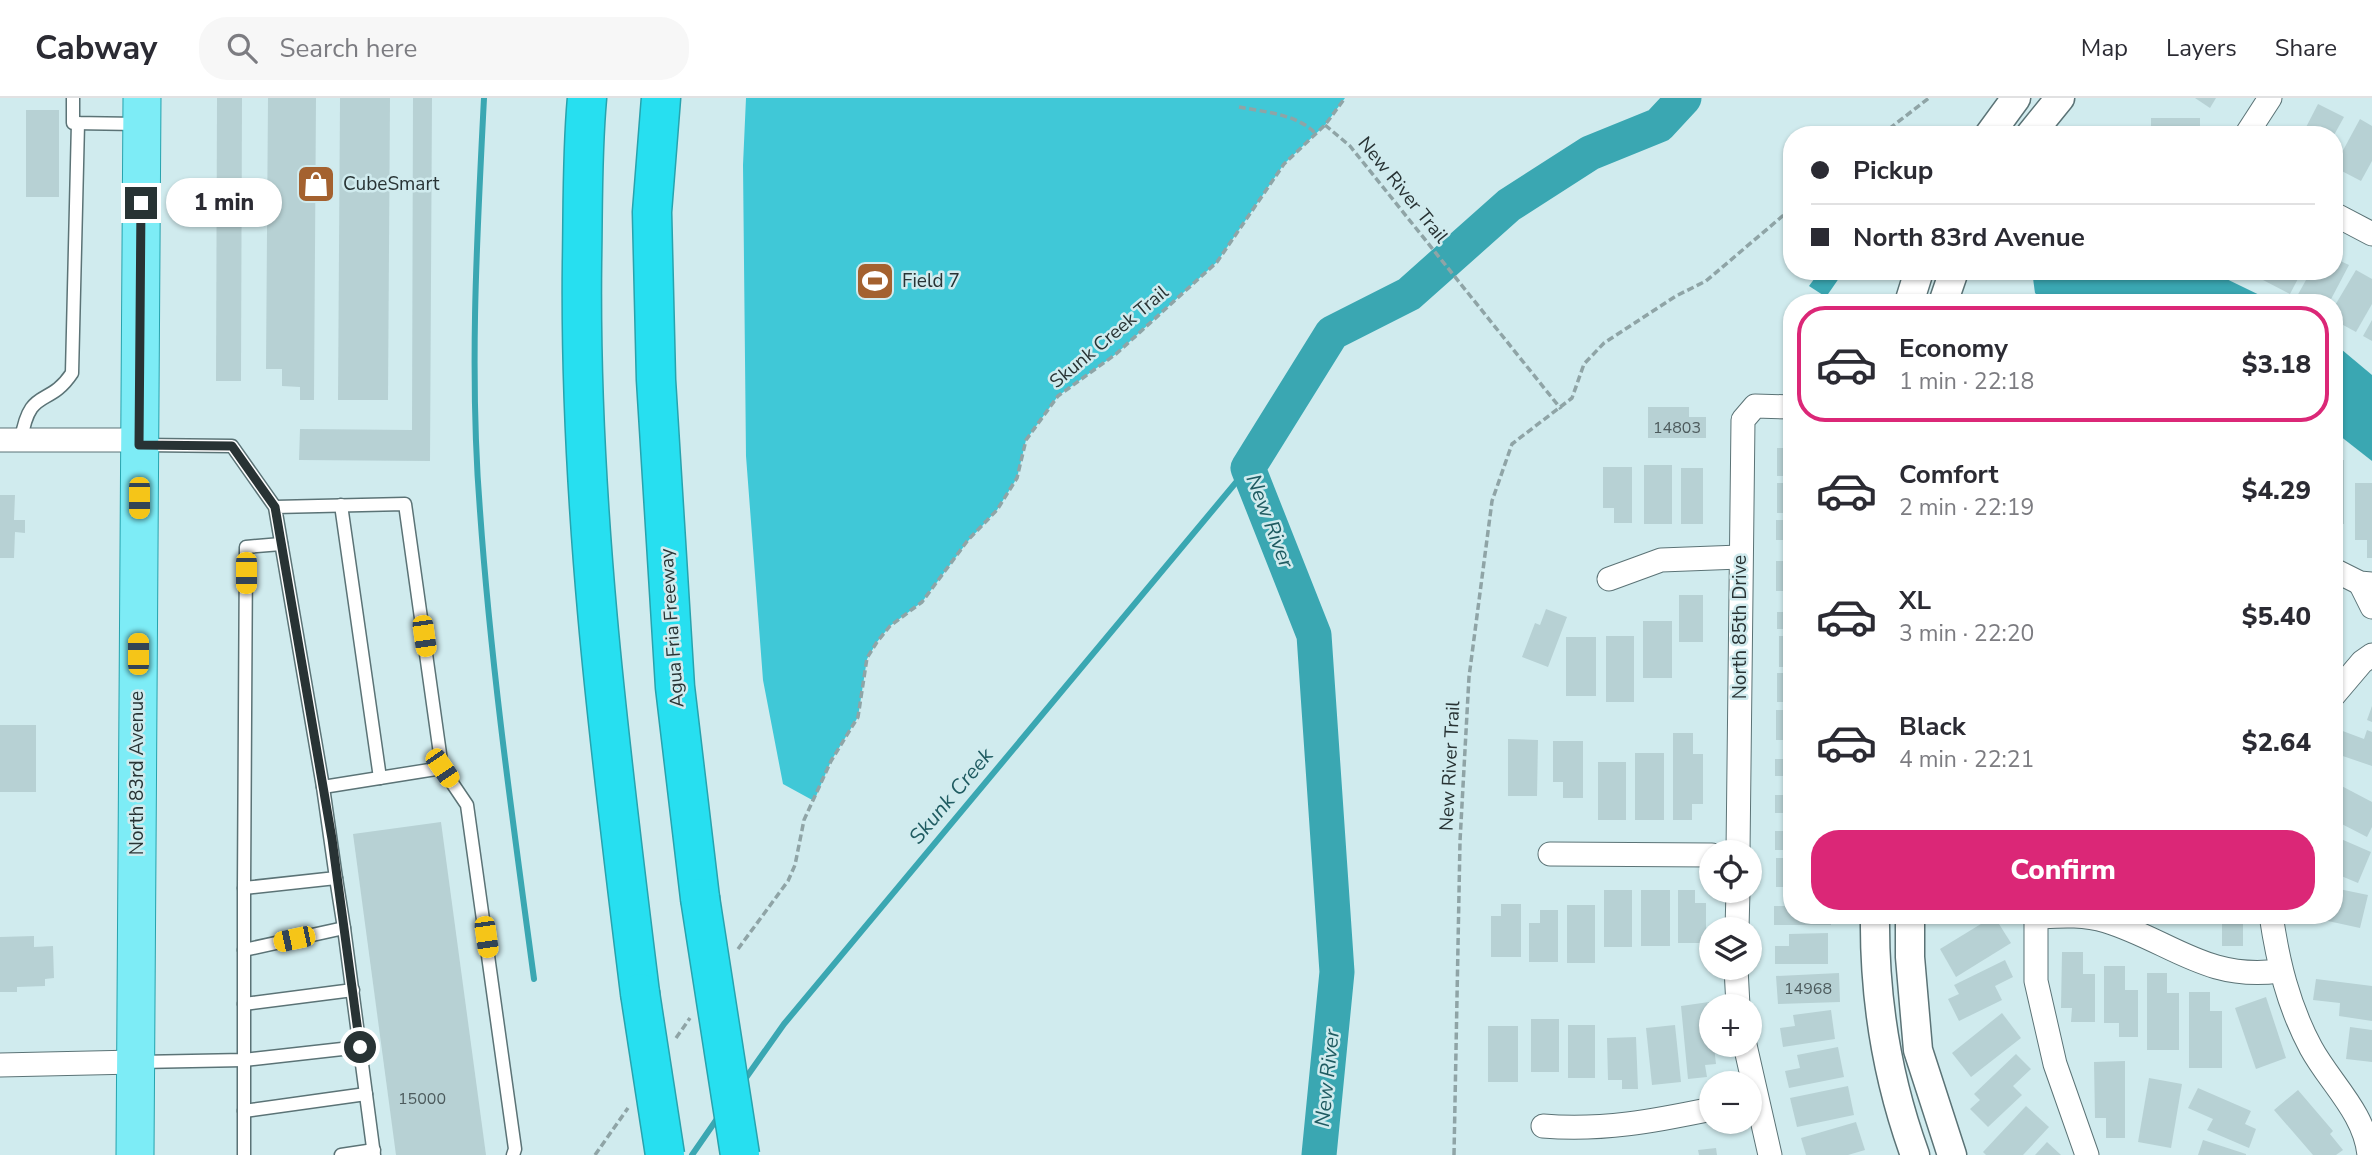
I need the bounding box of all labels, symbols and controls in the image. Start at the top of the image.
search box [199,17,689,80]
text: Cabway [35,26,157,71]
icon: search [223,29,261,67]
text: Search here [279,31,417,66]
text: Map [2081,32,2128,64]
text: Layers [2166,32,2237,64]
text: Share [2275,32,2337,64]
street label: New River Trail [1352,131,1454,249]
text: Pickup [1853,153,1933,188]
shop icon: CubeSmart [295,163,337,205]
place label: CubeSmart [343,171,440,197]
callout: 1 min [166,178,281,228]
route end [125,187,157,219]
text: 1 min [194,187,254,218]
text: North 83rd Avenue [1853,220,2085,255]
sports icon: Field 7 [854,260,896,302]
place label: Field 7 [902,268,960,294]
street label: Skunk Creek Trail [1044,279,1174,394]
text: Economy [1899,331,2008,366]
icon: car [1815,333,1878,396]
text: $3.18 [2242,347,2311,382]
text: 1 min · 22:18 [1899,366,2034,397]
house number: 14803 [1653,417,1701,439]
text: Comfort [1899,457,1999,492]
icon: car [1815,459,1878,522]
water label: New River [1239,470,1301,572]
text: $4.29 [2242,473,2311,508]
car [129,477,150,519]
text: 2 min · 22:19 [1899,492,2034,523]
street label: Agua Fria Freeway [653,547,691,708]
car [236,552,257,594]
street label: North 85th Drive [1727,555,1753,699]
text: XL [1899,583,1931,618]
icon: car [1815,585,1878,648]
text: $5.40 [2242,599,2311,634]
car [411,614,438,658]
text: 3 min · 22:20 [1899,618,2034,649]
car [128,633,149,675]
street label: North 83rd Avenue [124,691,150,855]
street label: New River Trail [1434,700,1466,832]
text: Black [1899,709,1966,744]
icon: car [1815,711,1878,774]
text: $2.64 [2242,725,2311,760]
water label: Skunk Creek [903,742,1000,850]
text: 4 min · 22:21 [1899,744,2034,775]
car [422,745,463,791]
button: Confirm [1811,830,2315,910]
map controls [1699,840,1762,1134]
button: locate [1699,840,1762,903]
car [473,915,500,959]
button: layers [1699,917,1762,980]
car [272,924,317,954]
house number: 14968 [1784,978,1832,1000]
button: + [1699,994,1762,1057]
water label: New River [1308,1027,1346,1128]
route start [344,1031,376,1063]
button: − [1699,1071,1762,1134]
house number: 15000 [398,1088,446,1110]

